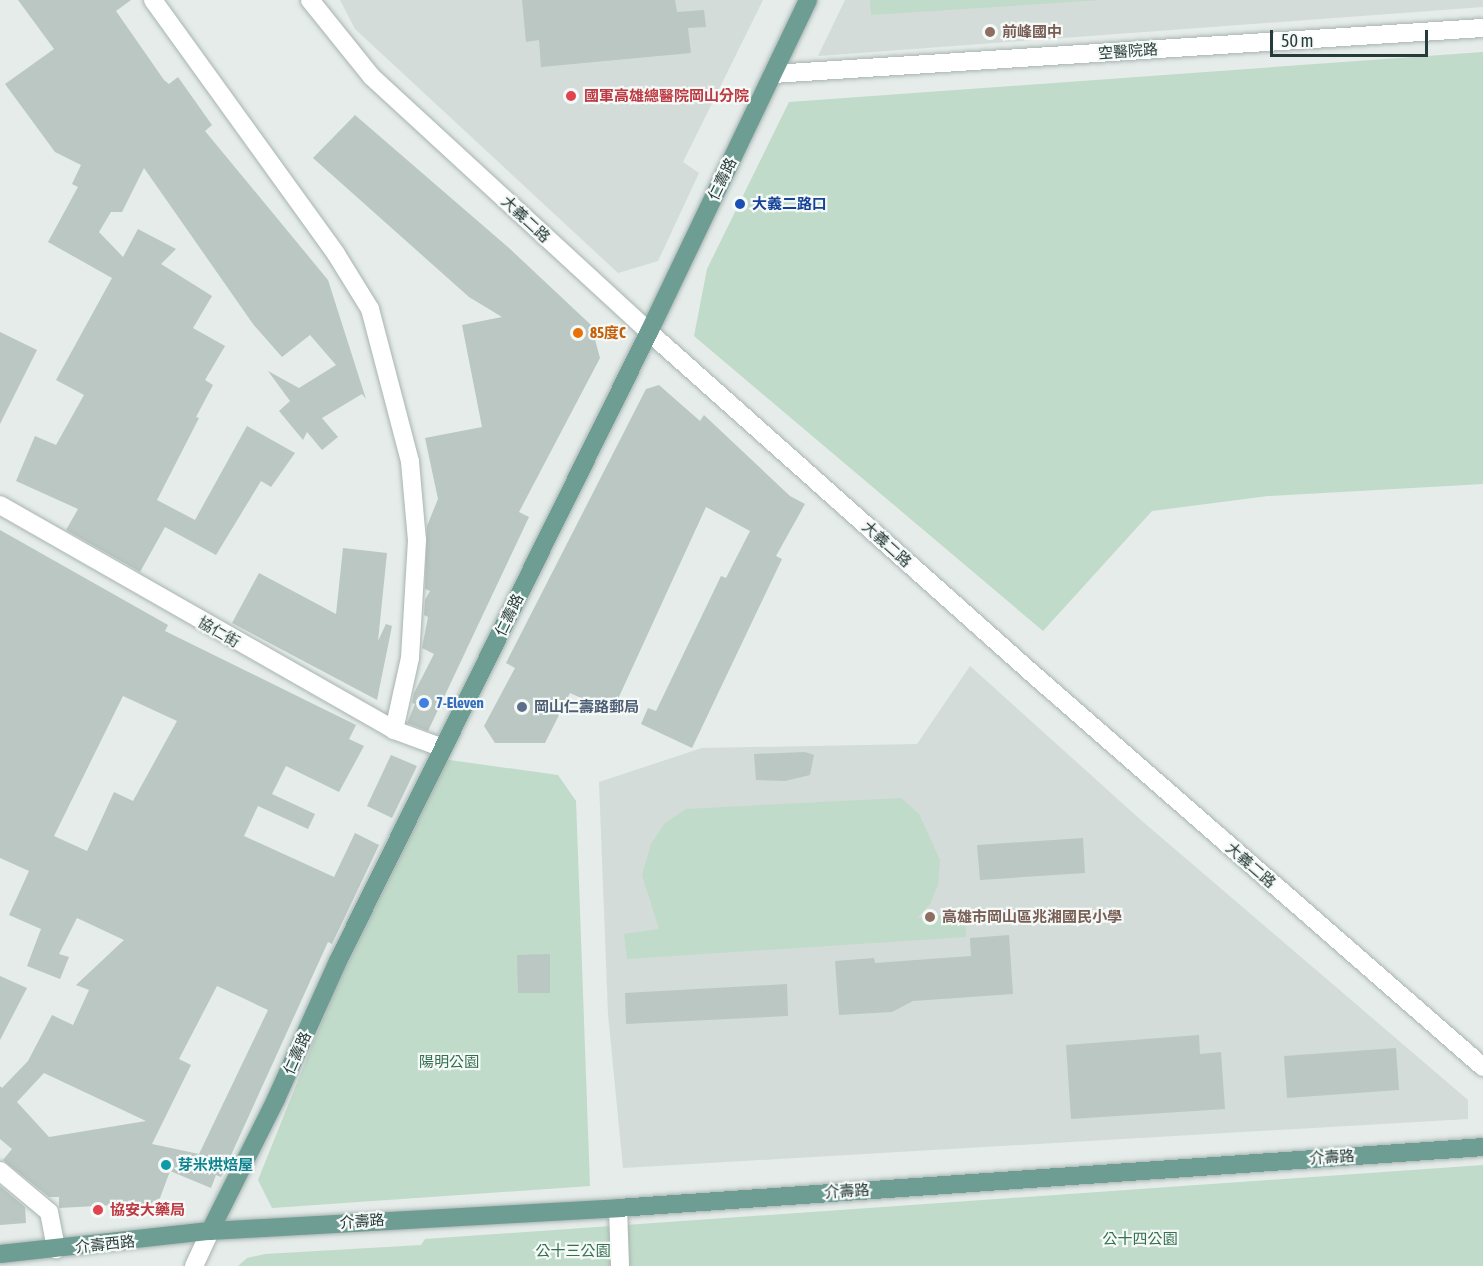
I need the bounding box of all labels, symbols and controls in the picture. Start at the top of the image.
scale bar [1273,18,1430,56]
place label: 前峰國中 [1002,23,1062,41]
marker: 前峰國中 [983,25,997,39]
text: 50 m [1281,30,1313,51]
street label: 空醫院路 [1097,40,1159,62]
marker: 國軍高雄總醫院岡山分院 [562,87,580,105]
place label: 國軍高雄總醫院岡山分院 [584,87,749,105]
street label: 仁壽路 [704,155,740,203]
street label: 大義二路 [498,192,554,246]
place label: 大義二路口 [752,195,827,213]
marker: 大義二路口 [733,197,747,211]
place label: 85度C [590,324,626,342]
marker: 85度C [571,326,585,340]
street label: 大義二路 [859,517,915,571]
street label: 仁壽路 [491,591,527,639]
street label: 協仁街 [195,613,243,651]
place label: 7-Eleven [436,694,484,712]
marker: 7-Eleven [417,696,431,710]
place label: 岡山仁壽路郵局 [534,698,639,716]
marker: 岡山仁壽路郵局 [515,700,529,714]
street label: 大義二路 [1222,839,1280,891]
place label: 高雄市岡山區兆湘國民小學 [942,908,1122,926]
marker: 高雄市岡山區兆湘國民小學 [923,910,937,924]
street label: 仁壽路 [280,1029,314,1077]
park label: 陽明公園 [419,1053,479,1071]
street label: 介壽路 [1309,1146,1355,1168]
place label: 芽米烘焙屋 [178,1156,253,1174]
marker: 芽米烘焙屋 [159,1158,173,1172]
street label: 介壽路 [824,1180,870,1202]
place label: 協安大藥局 [110,1201,185,1219]
marker: 協安大藥局 [91,1203,105,1217]
street label: 介壽路 [339,1210,385,1232]
park label: 公十四公園 [1103,1230,1177,1248]
street label: 介壽西路 [74,1232,136,1256]
park label: 公十三公園 [536,1242,610,1260]

